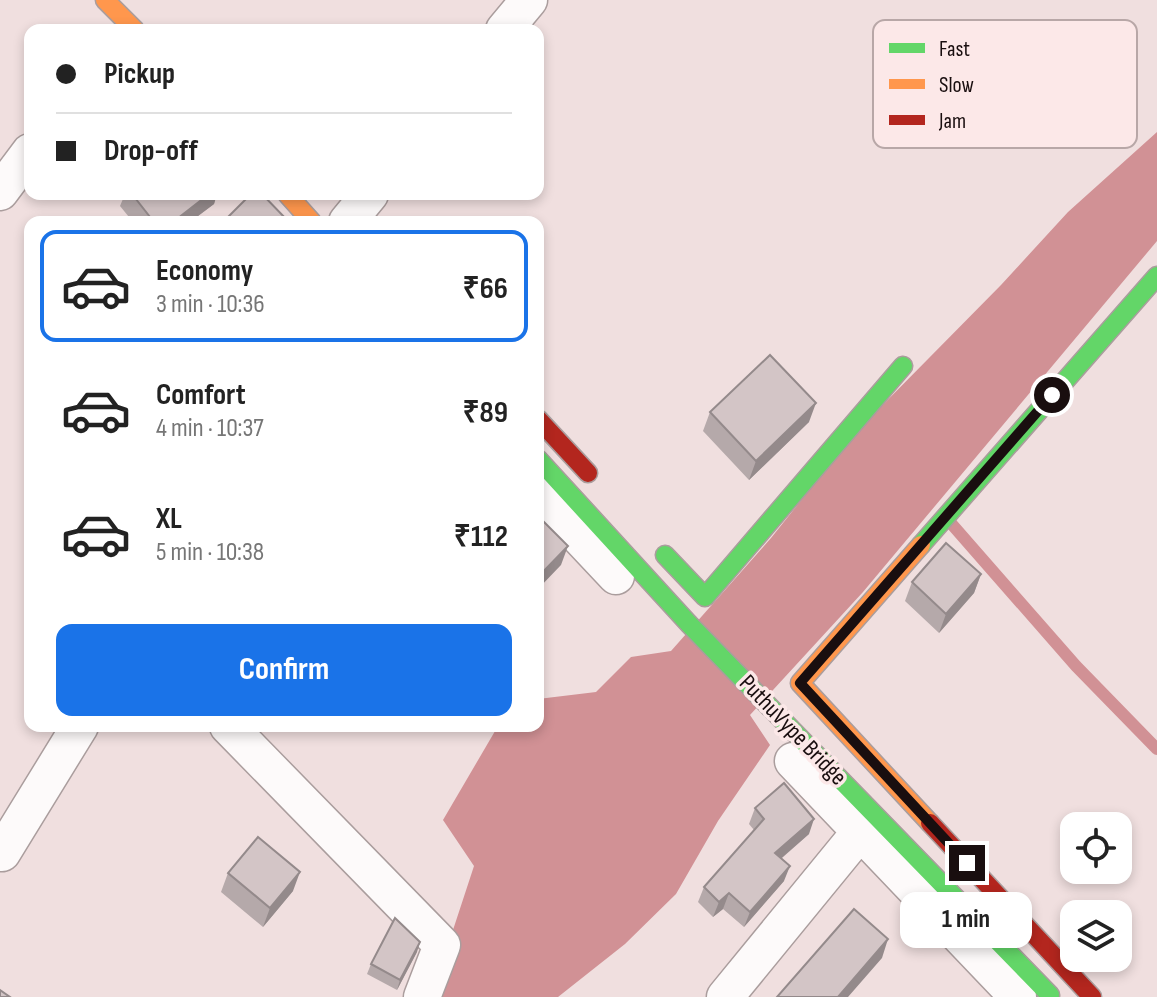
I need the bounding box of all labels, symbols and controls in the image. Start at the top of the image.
legend [873,20,1137,148]
text: Fast [939,36,970,63]
text: Pickup [104,56,175,92]
text: Slow [939,72,974,99]
text: Jam [938,108,966,135]
text: Drop-off [104,133,198,169]
icon: car [60,250,132,322]
text: Economy [156,253,253,289]
text: ₹66 [463,271,508,307]
text: 3 min · 10:36 [156,289,265,320]
icon: car [60,374,132,446]
text: Comfort [156,377,246,413]
route start [1034,377,1070,413]
text: ₹89 [462,395,508,431]
text: 4 min · 10:37 [156,413,264,444]
icon: car [60,498,132,570]
text: XL [156,501,182,537]
text: ₹112 [454,519,508,555]
text: 5 min · 10:38 [156,537,264,568]
button: Confirm [56,624,512,716]
street label: PuthuVype Bridge [733,669,853,791]
map controls [1060,812,1132,972]
button: locate [1060,812,1132,884]
route end [949,845,985,881]
callout: 1 min [901,891,1033,947]
button: layers [1060,900,1132,972]
text: 1 min [942,904,990,935]

